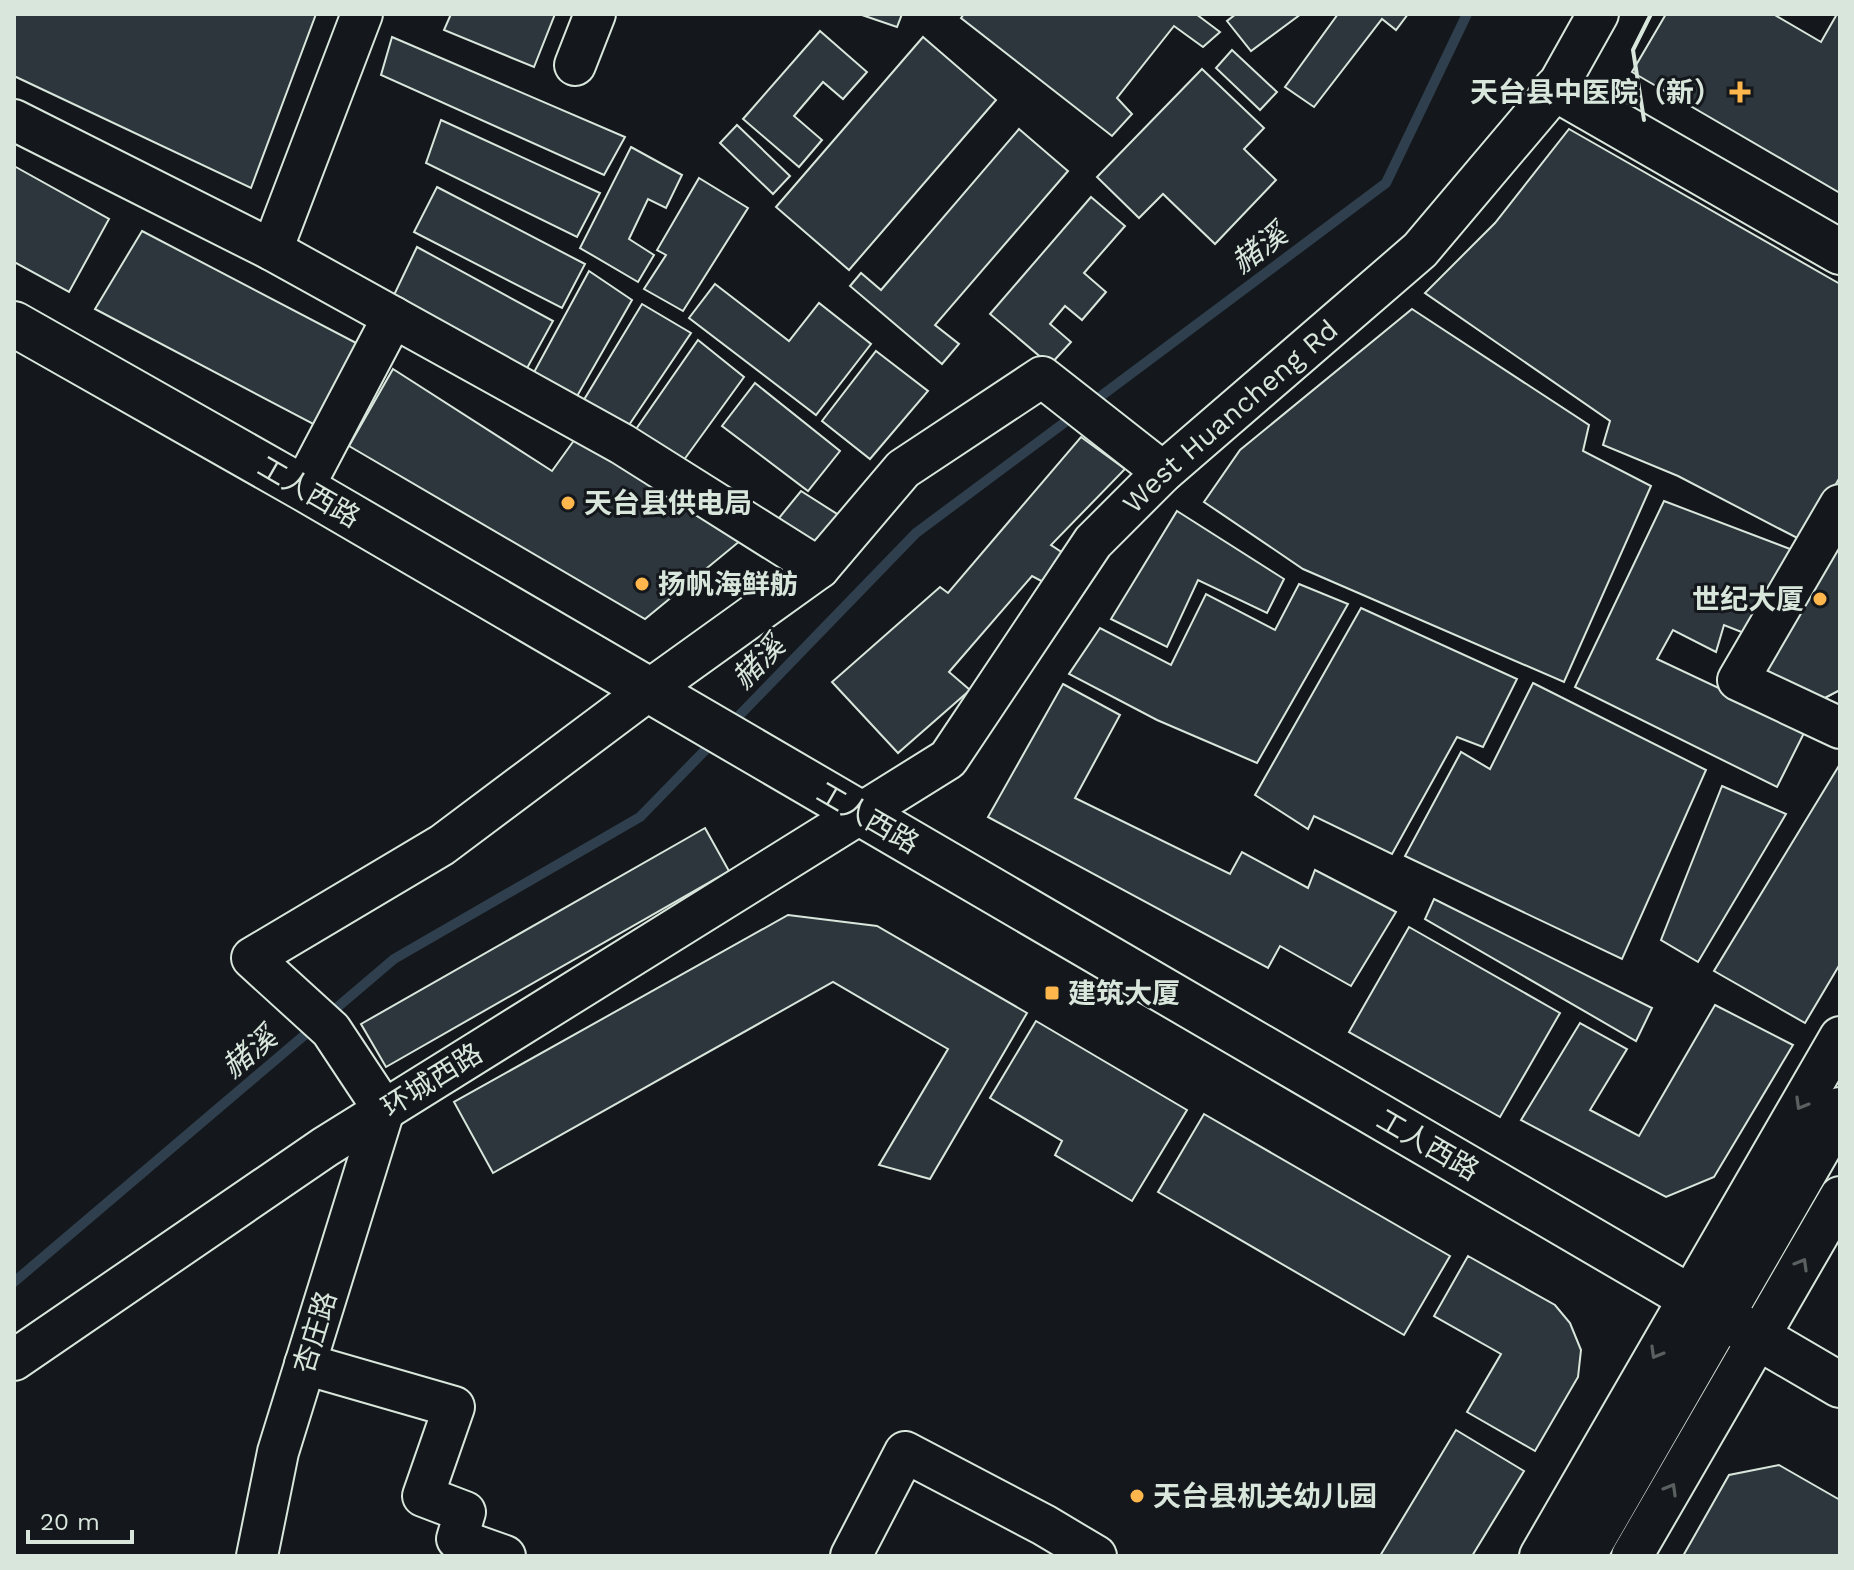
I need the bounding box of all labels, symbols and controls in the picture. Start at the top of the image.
place label: 天台县中医院（新） [1470,76,1722,109]
marker: 天台县中医院（新） [1729,81,1751,103]
water label: 赭溪 [1225,214,1296,280]
street label: West Huancheng Rd [1115,312,1344,520]
street label: 工人西路 [252,450,366,534]
place label: 天台县供电局 [584,487,752,520]
marker: 天台县供电局 [559,494,577,512]
place label: 扬帆海鲜舫 [658,568,798,601]
marker: 扬帆海鲜舫 [633,575,651,593]
place label: 世纪大厦 [1692,583,1804,616]
marker: 世纪大厦 [1811,590,1829,608]
water label: 赭溪 [725,626,794,696]
street label: 工人西路 [811,776,925,860]
place label: 建筑大厦 [1068,977,1180,1010]
marker: 建筑大厦 [1043,984,1061,1002]
water label: 赭溪 [215,1017,286,1085]
street label: 环城西路 [376,1036,488,1124]
one-way arrow [1795,1095,1810,1110]
street label: 工人西路 [1371,1103,1485,1187]
one-way arrow [1792,1258,1808,1273]
street label: 杏庄路 [287,1287,343,1377]
one-way arrow [1650,1344,1666,1359]
place label: 天台县机关幼儿园 [1153,1480,1377,1513]
one-way arrow [1661,1483,1677,1498]
marker: 天台县机关幼儿园 [1128,1487,1146,1505]
scale bar [28,1494,132,1544]
text: 20 m [40,1508,100,1536]

